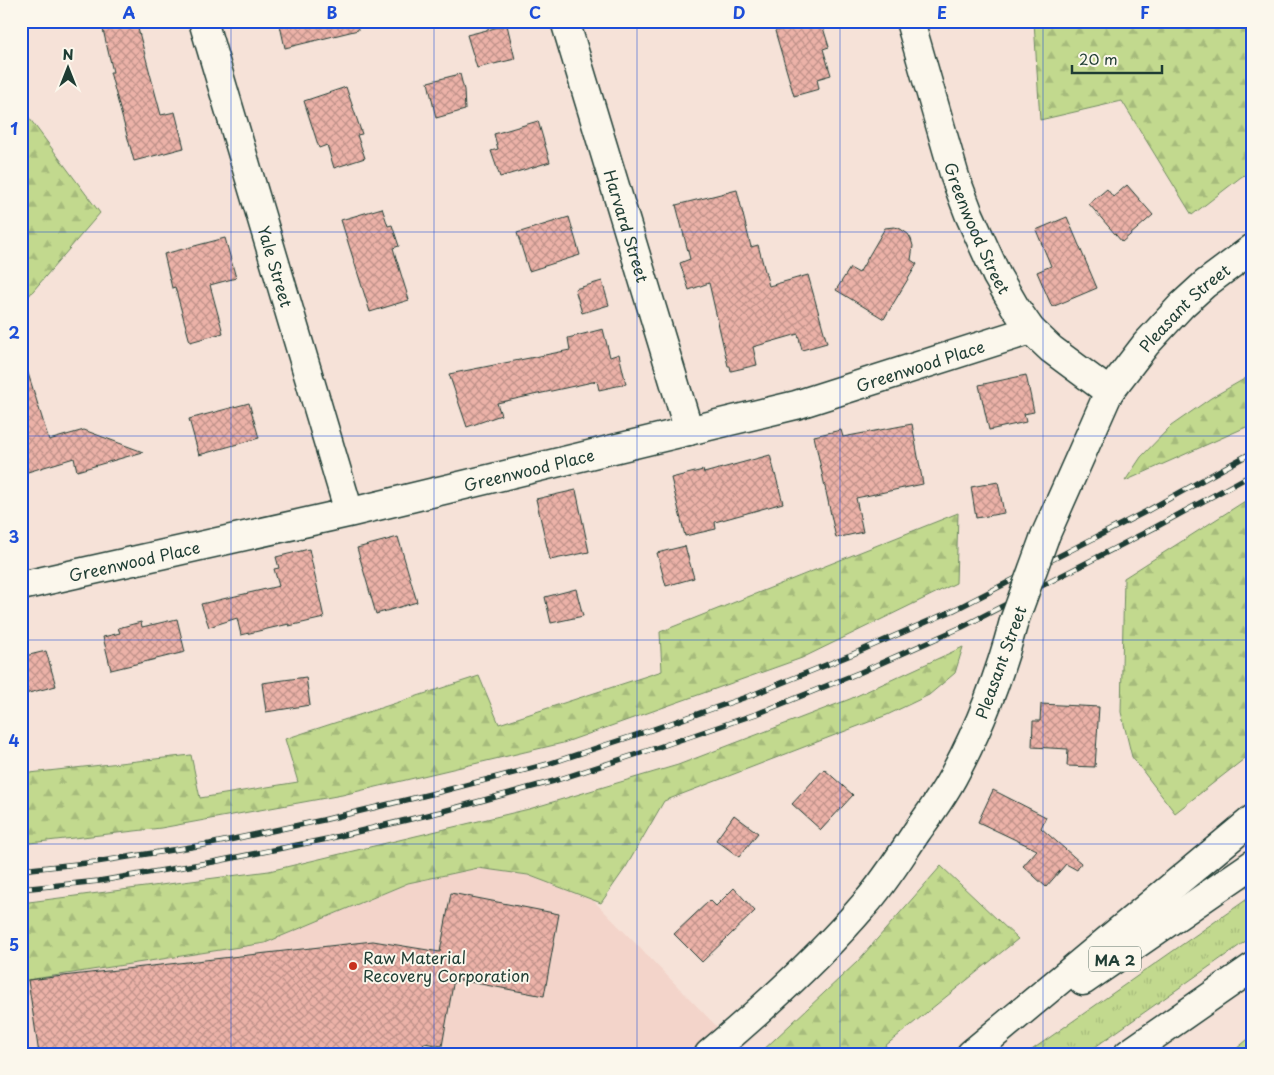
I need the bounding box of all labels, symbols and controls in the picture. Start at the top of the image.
text: A [123,0,136,24]
text: B [327,0,338,24]
text: C [529,0,541,24]
text: D [733,0,745,24]
text: E [937,0,947,24]
text: F [1140,0,1150,24]
north arrow [42,42,92,92]
scale bar [1072,42,1162,74]
text: N [62,44,74,65]
text: 20 m [1079,47,1118,70]
text: 1 [10,116,18,140]
street label: Greenwood Street [939,159,1017,299]
street label: Harvard Street [599,166,655,286]
street label: Yale Street [252,223,300,311]
street label: Pleasant Street [1132,257,1235,357]
text: 2 [8,320,20,344]
street label: Greenwood Place [853,334,987,397]
street label: Greenwood Place [461,442,597,497]
text: 3 [9,524,19,548]
street label: Greenwood Place [66,534,202,587]
street label: Pleasant Street [968,602,1032,722]
text: 4 [9,728,20,752]
text: 5 [9,932,19,956]
place label: Raw Material Recovery Corporation [363,945,530,987]
road number: MA 2 [1089,946,1141,972]
marker: Raw Material Recovery Corporation [347,960,359,972]

